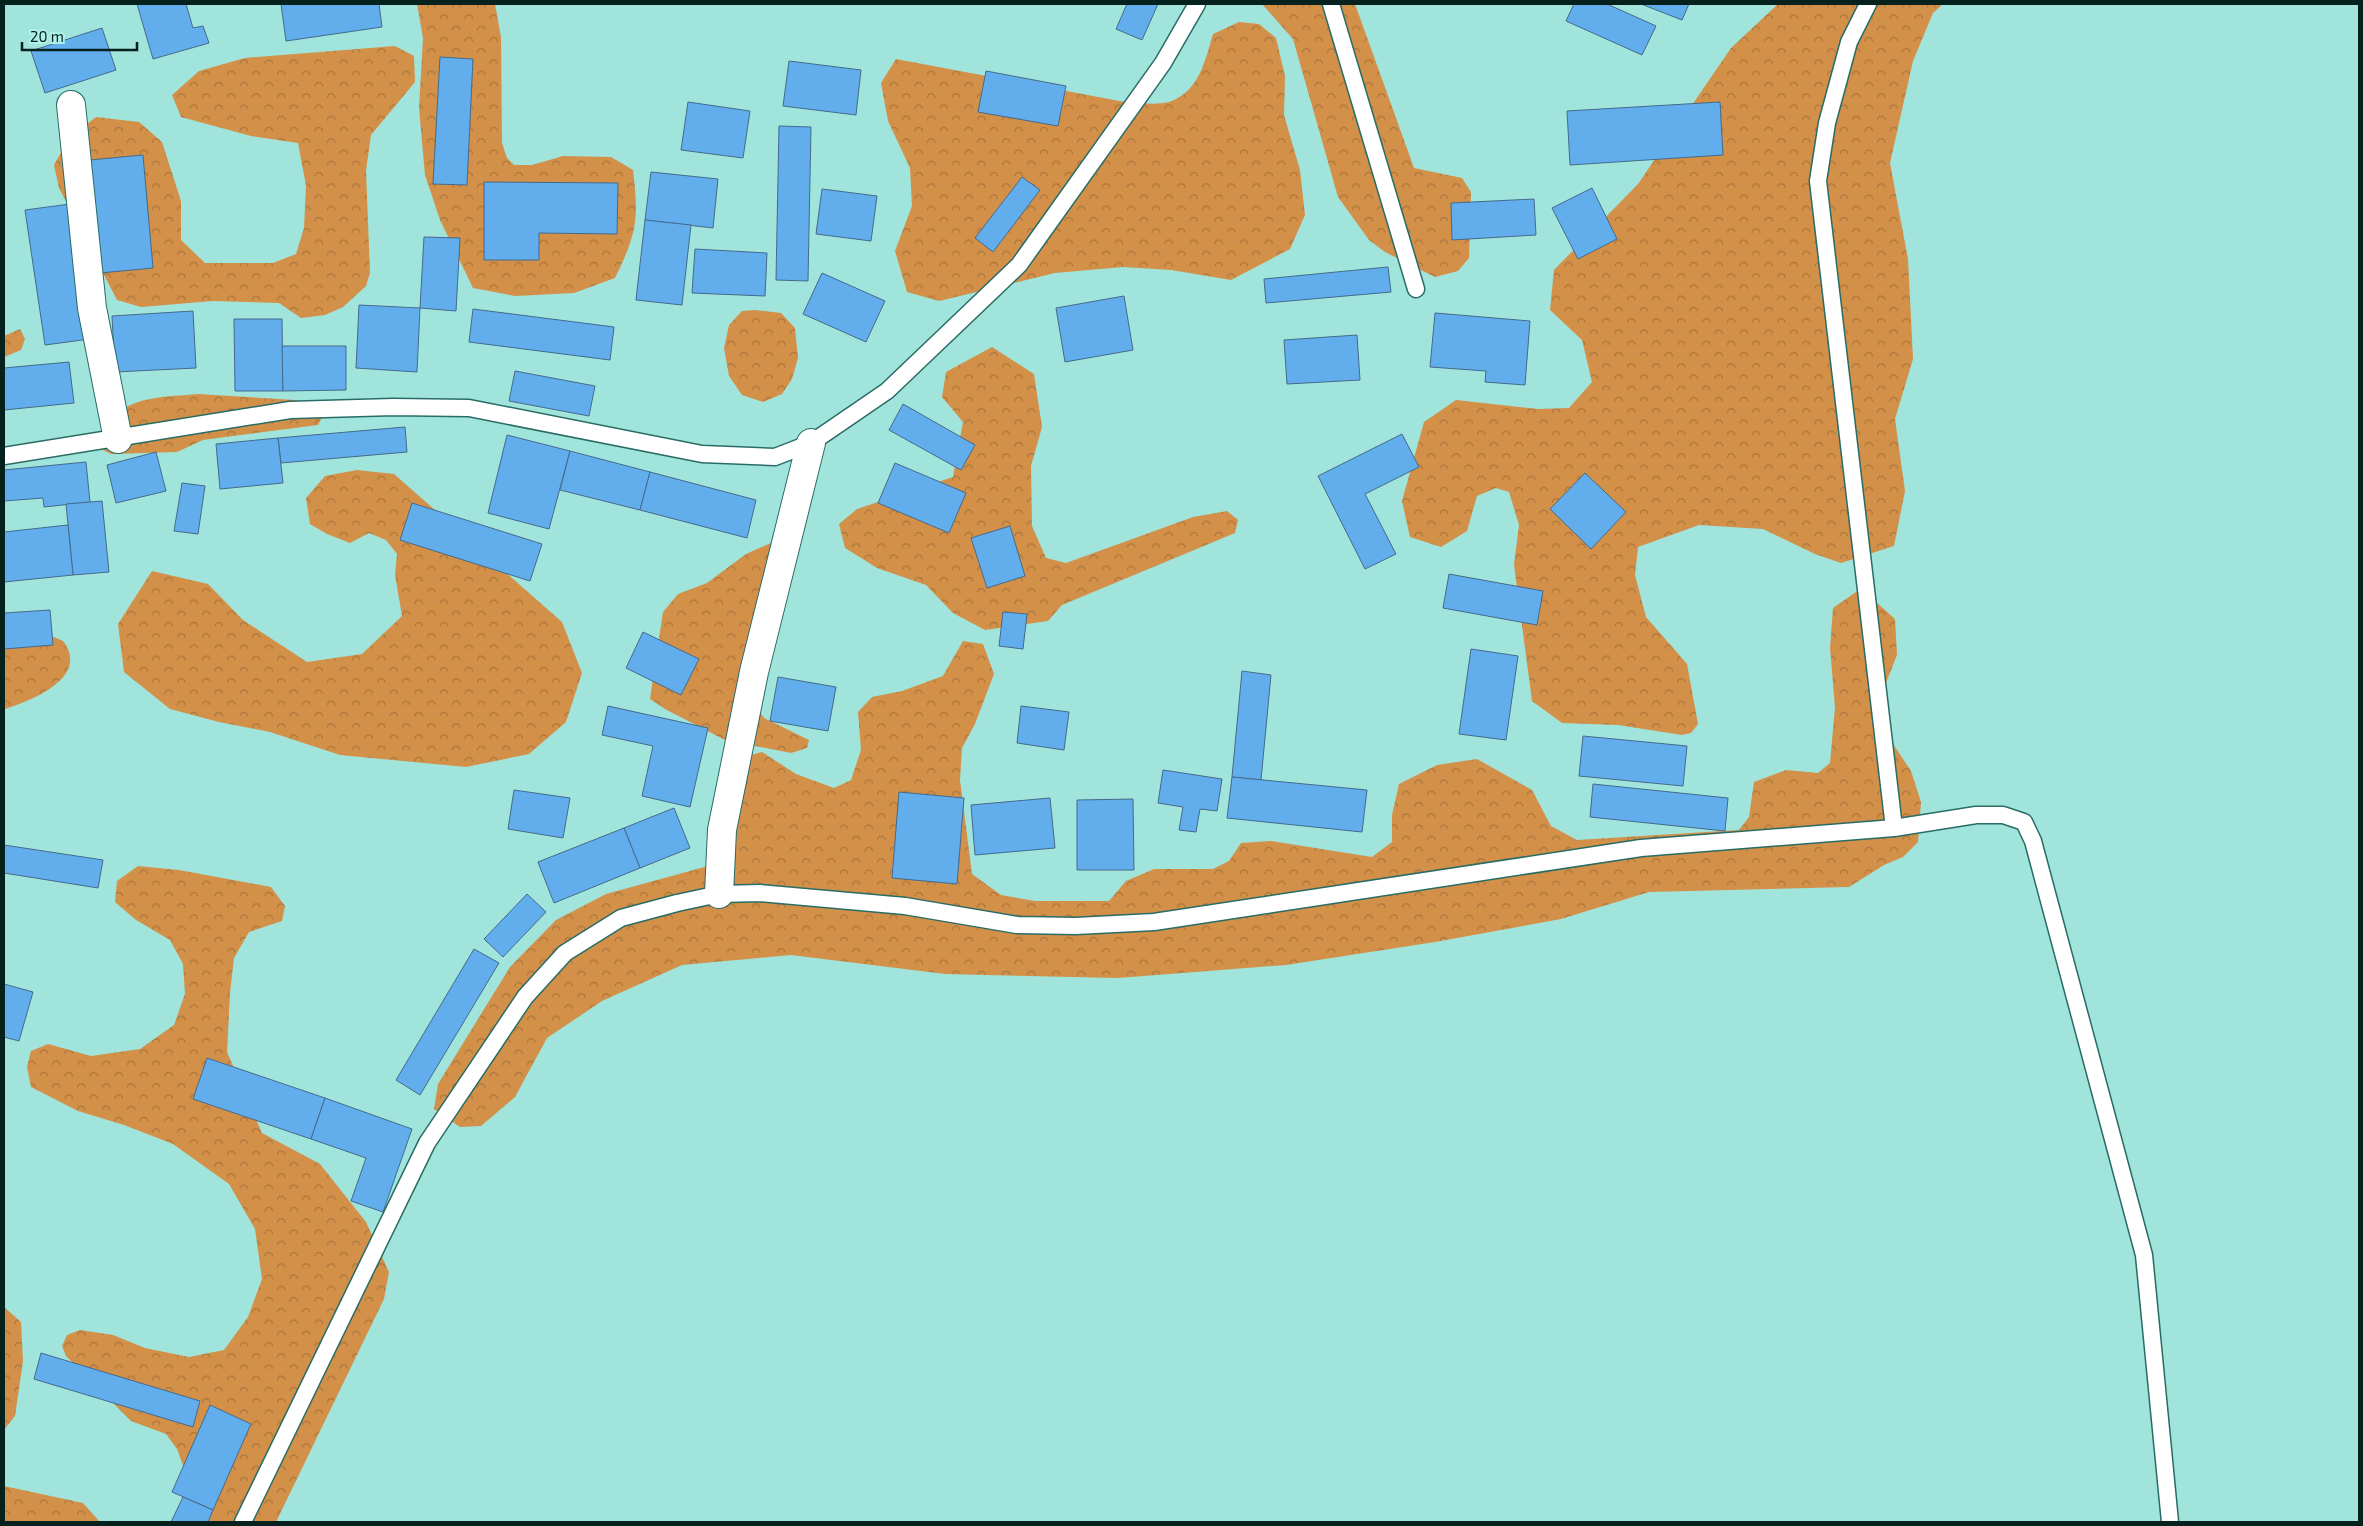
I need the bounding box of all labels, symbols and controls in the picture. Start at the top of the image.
scale bar [22,20,138,52]
text: 20 m [30,27,64,45]

